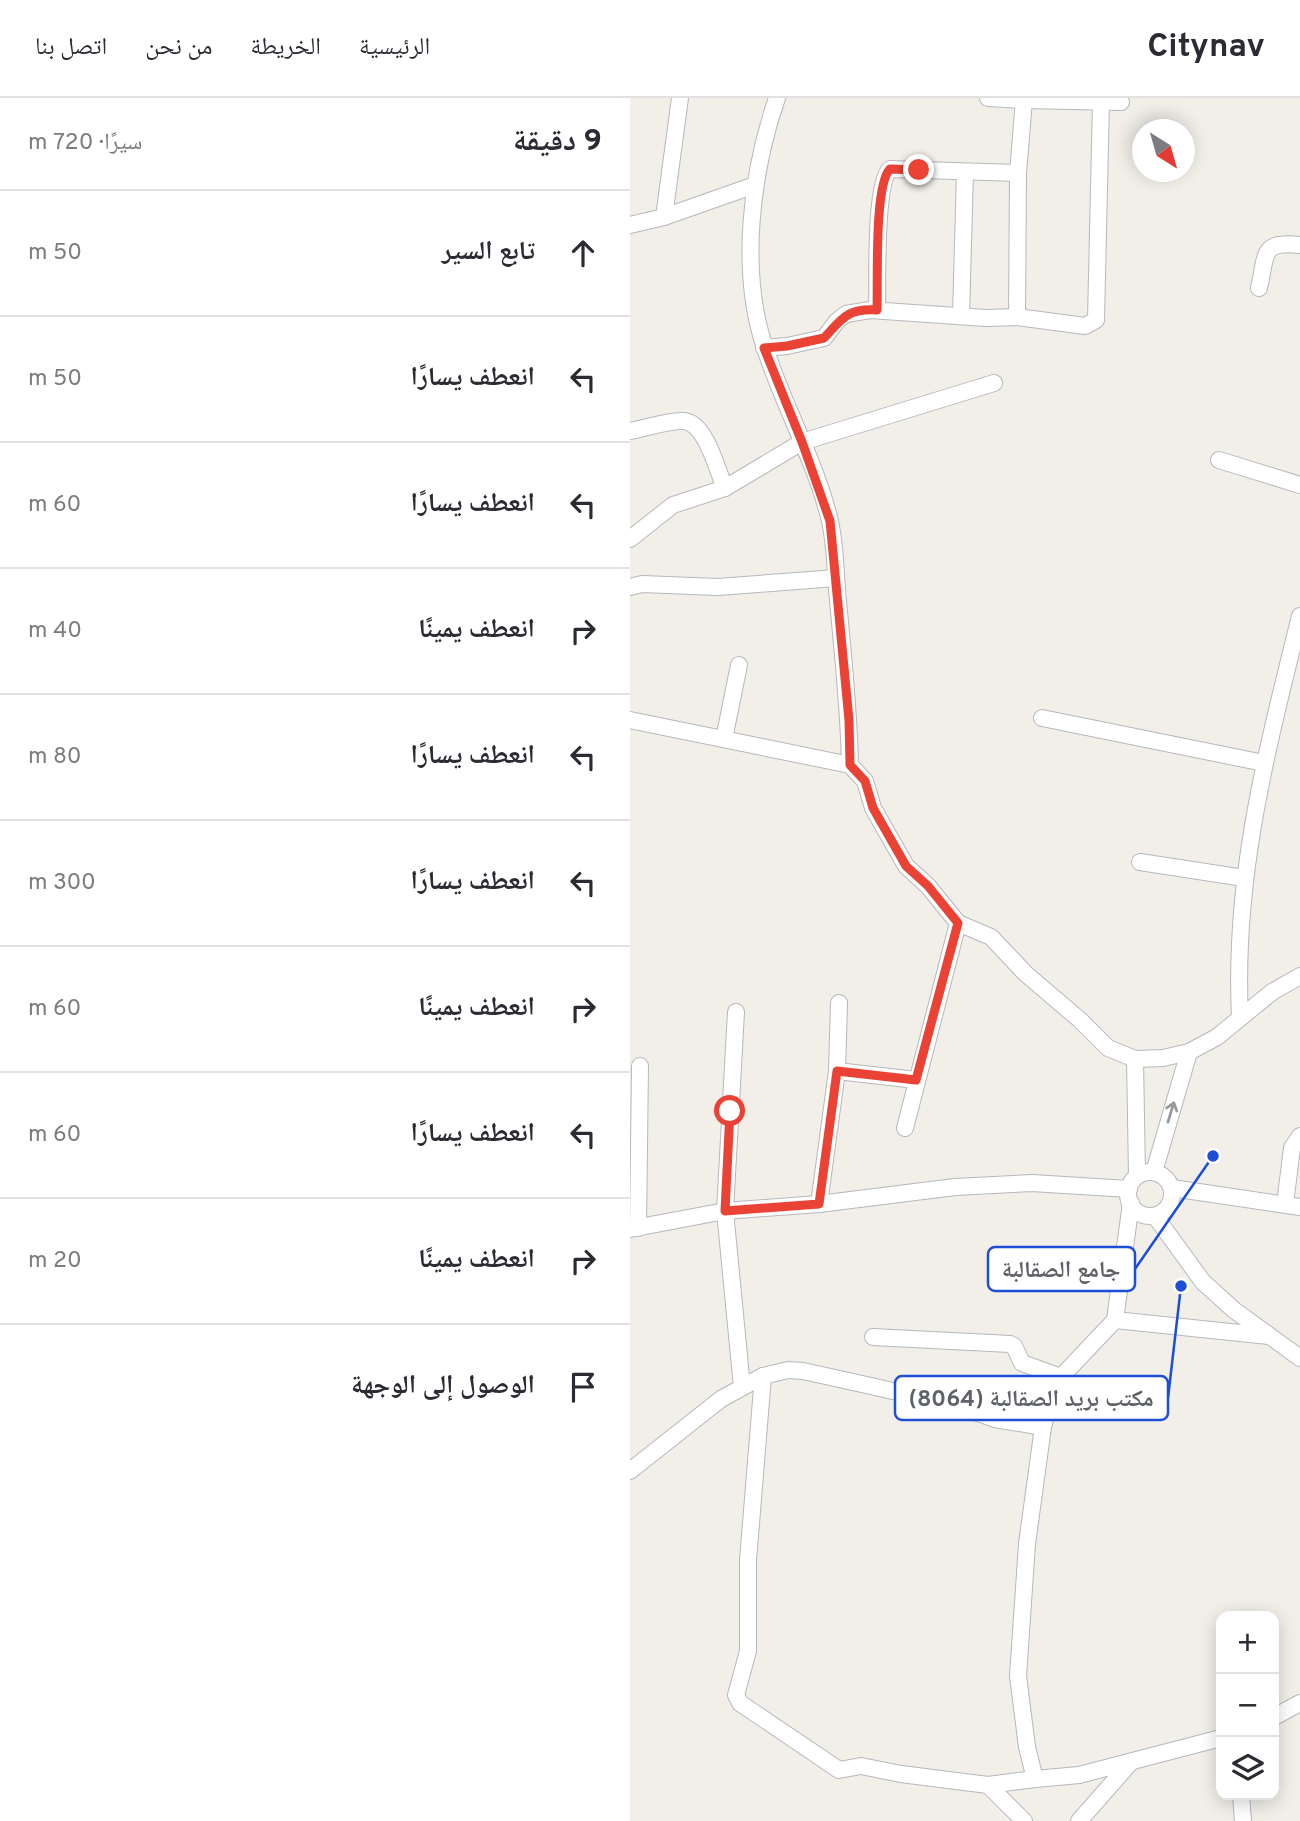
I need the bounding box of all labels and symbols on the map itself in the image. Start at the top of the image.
north arrow [1132,119,1195,182]
route end [903,154,934,185]
route start [714,1095,745,1126]
one-way arrow [1166,1101,1179,1123]
callout: جامع الصقالبة [988,1247,1135,1291]
text: جامع الصقالبة [1002,1257,1120,1286]
callout: مكتب بريد الصقالبة (8064) [895,1376,1168,1420]
text: مكتب بريد الصقالبة (8064) [908,1386,1154,1415]

